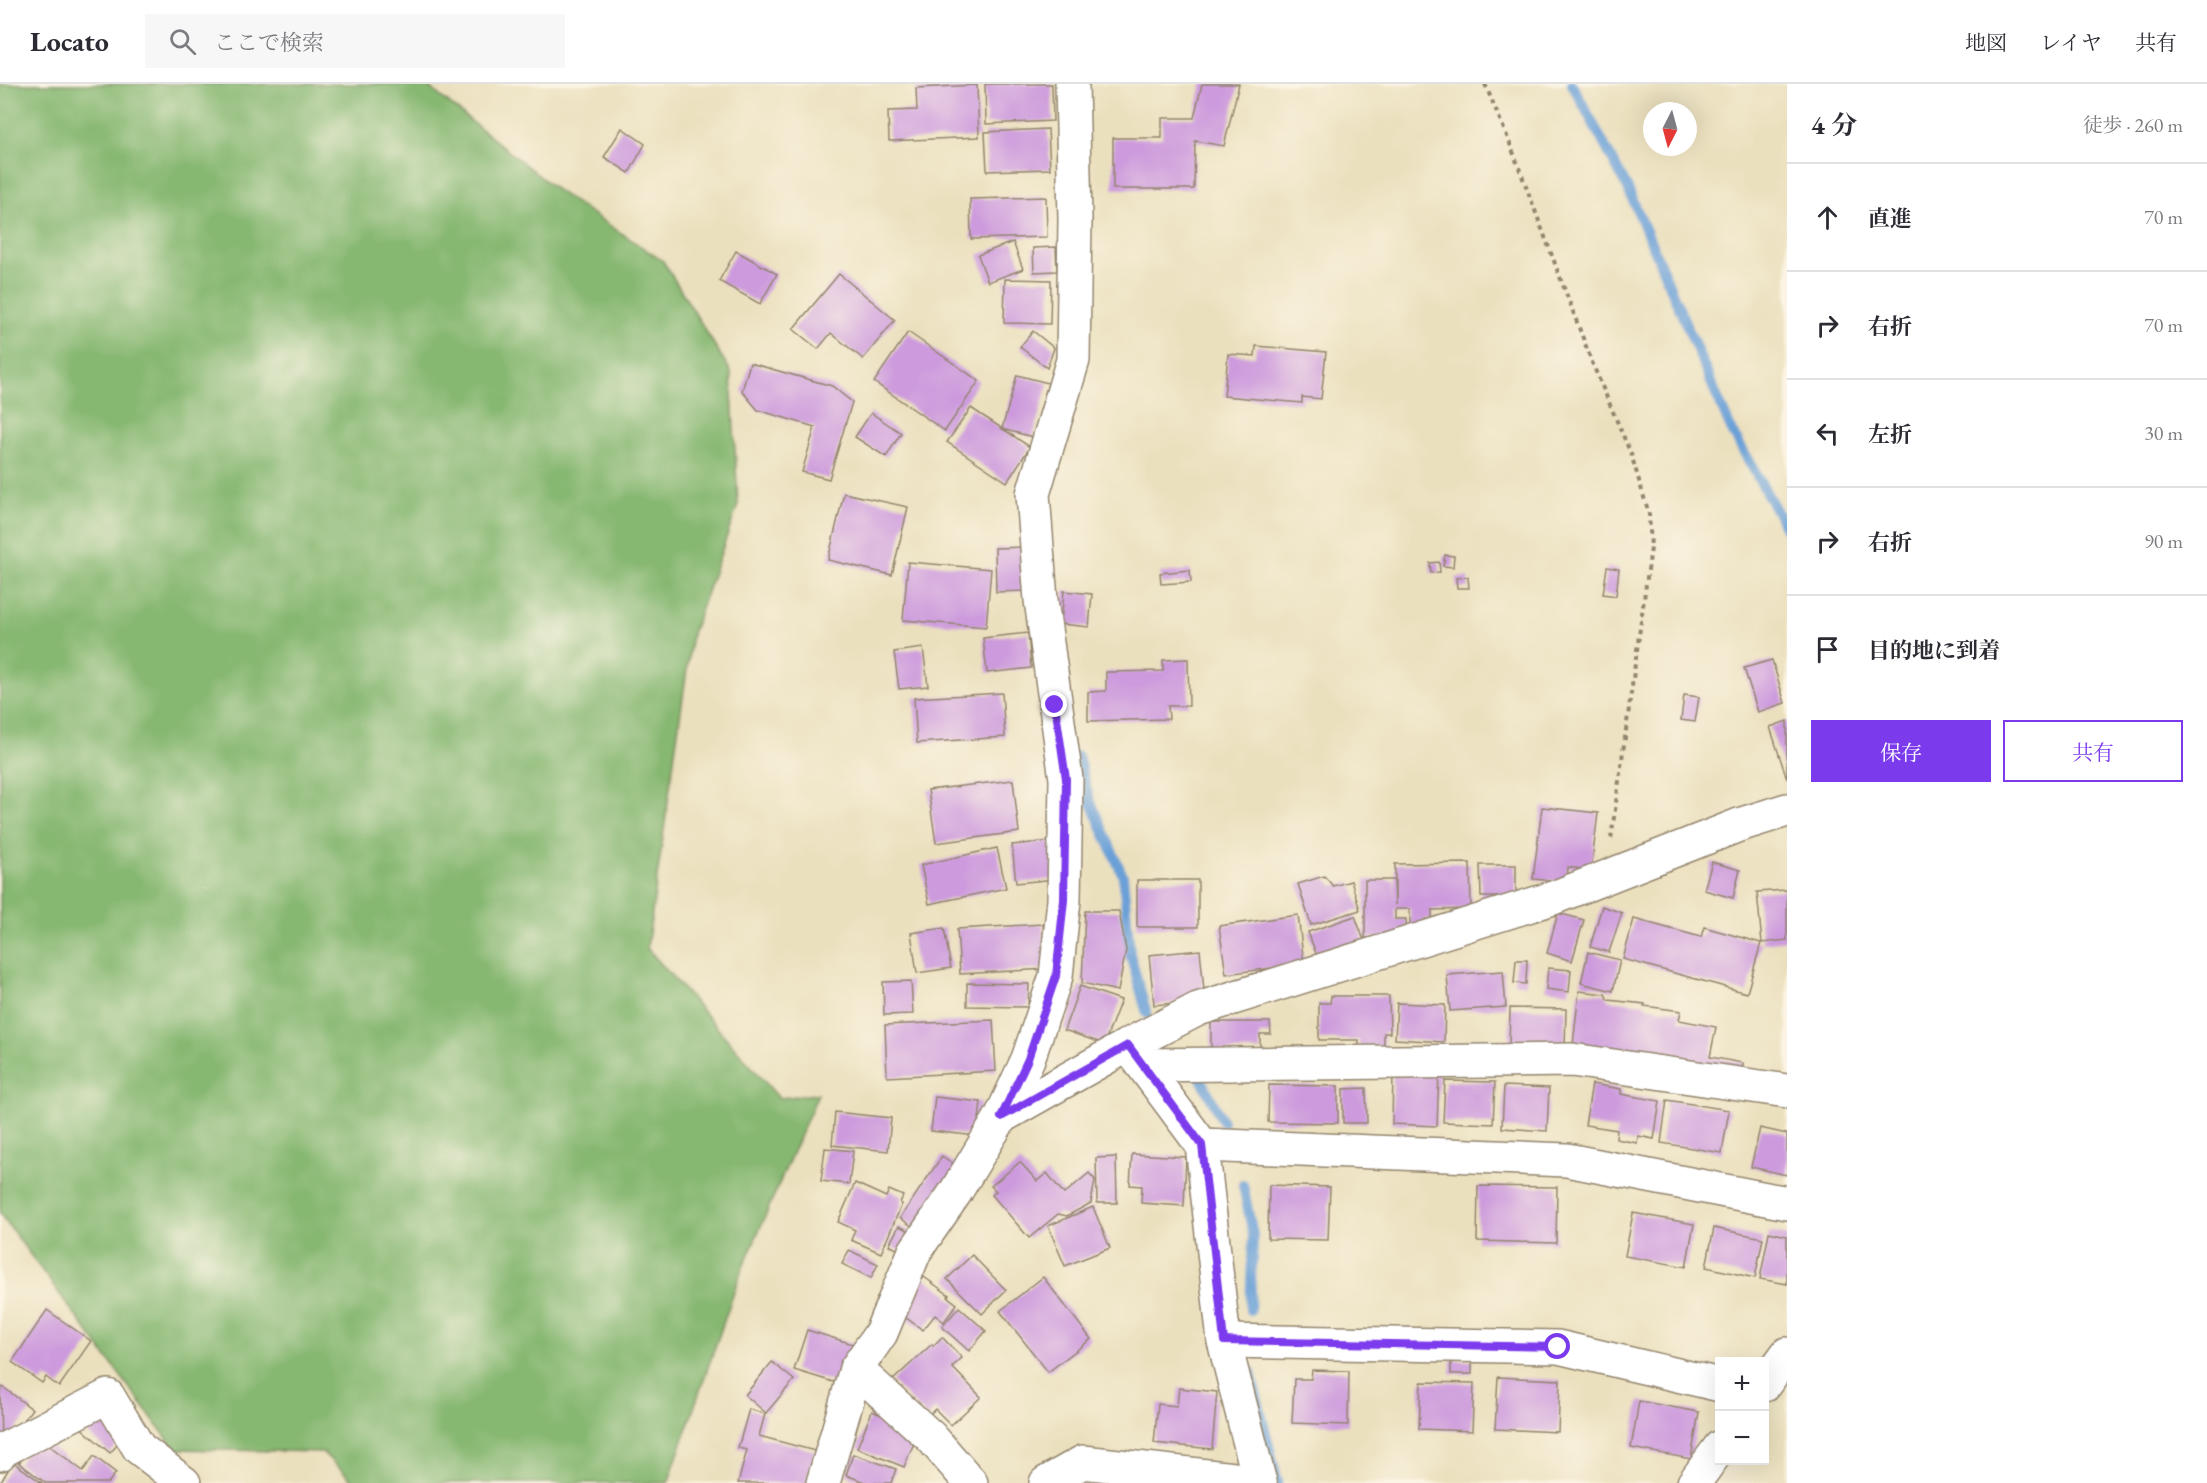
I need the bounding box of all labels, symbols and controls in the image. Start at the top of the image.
search box [145,14,565,68]
text: Locato [30,23,109,59]
icon: search [166,25,199,58]
text: ここで検索 [214,28,324,57]
text: 地図 [1965,29,2007,56]
text: レイヤ [2040,29,2102,56]
text: 共有 [2135,29,2177,56]
north arrow [1643,102,1697,156]
text: 4 分 [1811,108,1857,142]
text: 徒歩 · 260 m [2083,112,2183,138]
icon: ahead [1811,201,1844,234]
text: 直進 [1868,204,1912,233]
text: 70 m [2144,204,2183,230]
icon: right [1811,309,1844,342]
text: 右折 [1868,312,1912,341]
text: 70 m [2144,312,2183,338]
icon: left [1811,417,1844,450]
text: 左折 [1868,420,1912,449]
text: 30 m [2144,420,2183,446]
icon: right [1811,525,1844,558]
text: 右折 [1868,528,1912,557]
text: 90 m [2144,528,2183,554]
icon: arrive [1811,633,1844,666]
text: 目的地に到着 [1868,636,2000,665]
route end [1041,691,1067,717]
button: 保存 [1811,720,1991,782]
button: 共有 [2003,720,2183,782]
route start [1544,1333,1570,1359]
map controls [1715,1357,1769,1465]
button: + [1715,1357,1769,1411]
button: − [1715,1411,1769,1465]

